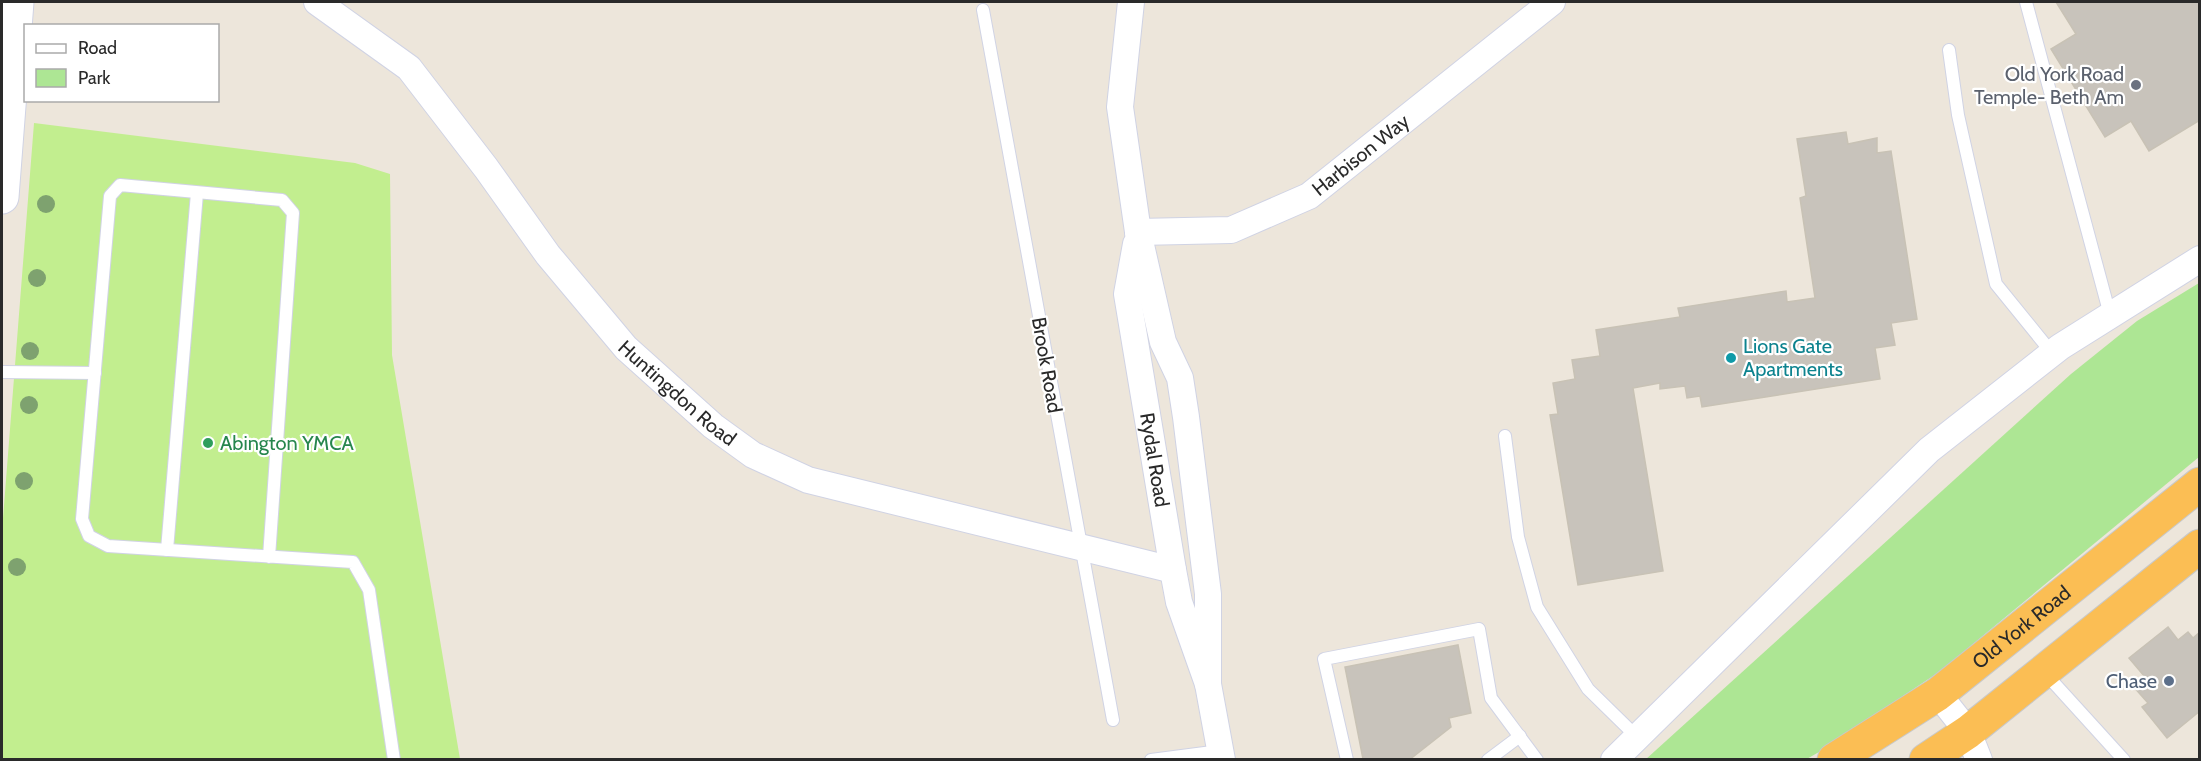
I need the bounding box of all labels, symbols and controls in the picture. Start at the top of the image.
legend [24,24,219,102]
text: Road [78,37,117,59]
place label: Old York Road Temple- Beth Am [1974,62,2124,109]
text: Park [78,67,111,89]
marker: Old York Road Temple- Beth Am [2129,78,2143,92]
street label: Harbison Way [1307,109,1414,201]
street label: Brook Road [1027,315,1067,415]
place label: Lions Gate Apartments [1743,334,1843,381]
street label: Huntingdon Road [613,335,741,451]
marker: Lions Gate Apartments [1724,351,1738,365]
street label: Rydal Road [1135,411,1174,509]
place label: Abington YMCA [220,431,354,455]
marker: Abington YMCA [201,436,215,450]
street label: Old York Road [1967,581,2075,674]
place label: Chase [2106,669,2157,693]
marker: Chase [2162,674,2176,688]

